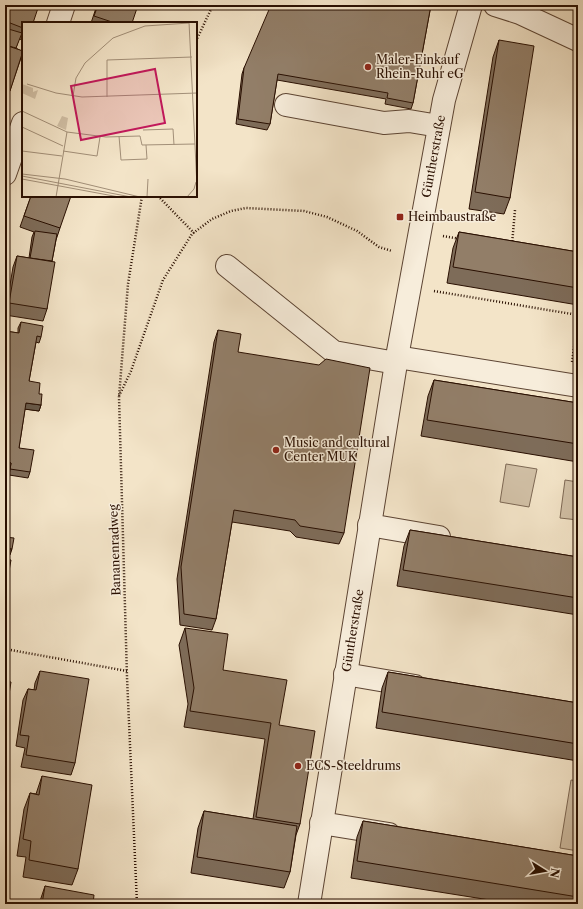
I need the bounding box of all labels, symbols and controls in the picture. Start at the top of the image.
inset map [22,22,197,197]
place label: Maler-Einkauf Rhein-Ruhr eG [376,52,464,81]
marker: Maler-Einkauf Rhein-Ruhr eG [363,62,373,72]
street label: Güntherstraße [418,113,448,199]
place label: Heimbaustraße [408,209,497,224]
marker: Heimbaustraße [395,212,405,222]
place label: Music and cultural Center MUK [284,435,390,464]
marker: Music and cultural Center MUK [271,445,281,455]
street label: Bananenradweg [105,503,124,596]
street label: Güntherstraße [338,588,367,673]
place label: ECS-Steeldrums [306,758,401,773]
marker: ECS-Steeldrums [293,761,303,771]
north arrow [525,851,565,891]
text: N [547,867,563,879]

